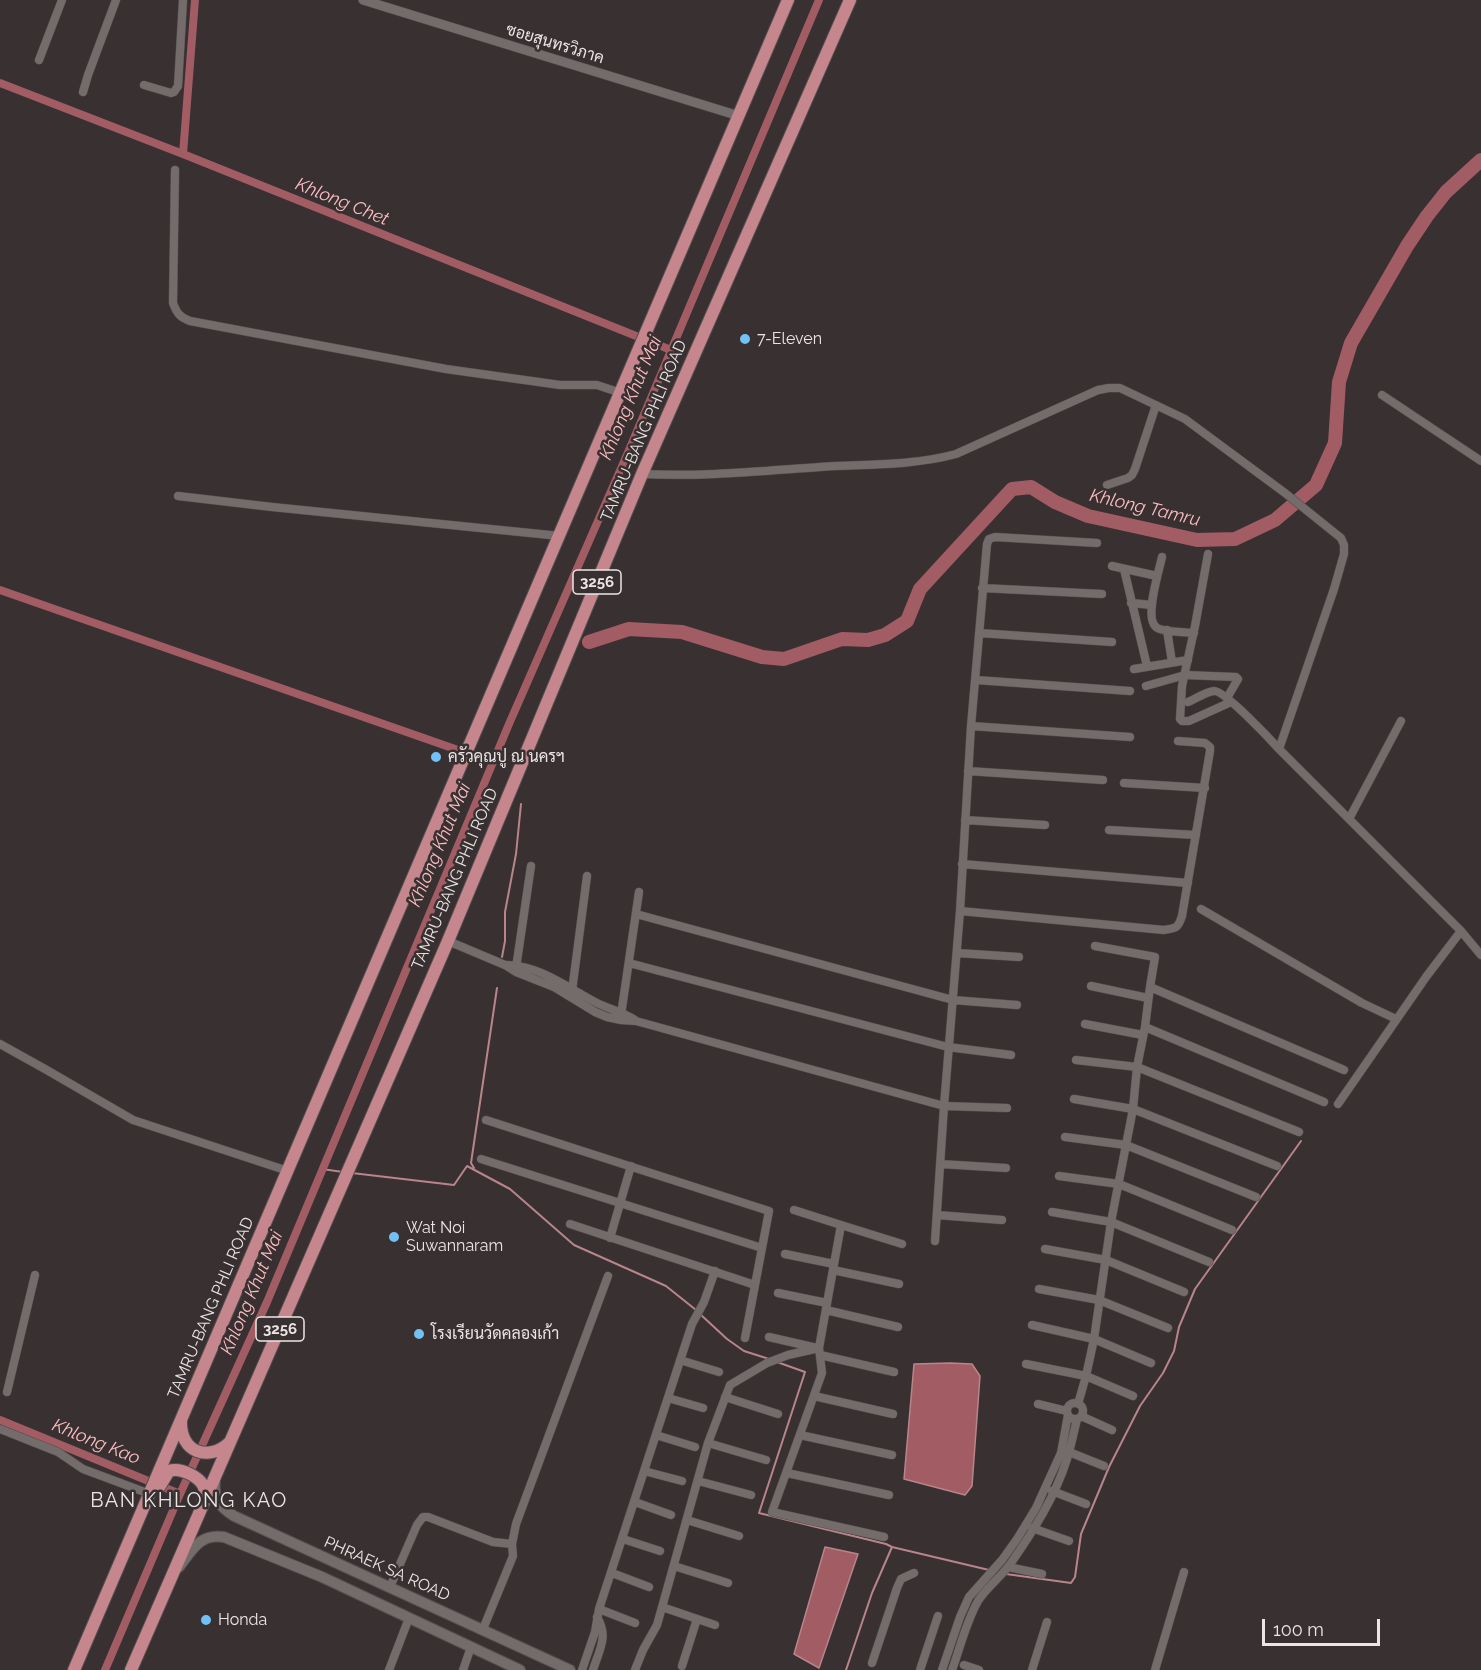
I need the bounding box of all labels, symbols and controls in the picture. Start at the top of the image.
street label: ซอยสุนทรวิภาค [504,20,606,68]
water label: Khlong Chet [292,174,392,230]
place label: 7-Eleven [757,329,822,349]
marker: 7-Eleven [738,332,752,346]
water label: Khlong Khut Mai [595,333,667,463]
street label: TAMRU-BANG PHLI ROAD [597,337,691,525]
water label: Khlong Tamru [1088,485,1202,531]
road number: 3256 [573,570,621,594]
place label: ครัวคุณปู ณ นครฯ [448,747,565,767]
marker: ครัวคุณปู ณ นครฯ [429,750,443,764]
water label: Khlong Khut Mai [404,780,476,910]
street label: TAMRU-BANG PHLI ROAD [408,785,502,973]
street label: TAMRU-BANG PHLI ROAD [164,1214,258,1402]
place label: Wat Noi Suwannaram [406,1218,503,1256]
water label: Khlong Khut Mai [216,1228,288,1358]
marker: Wat Noi Suwannaram [387,1230,401,1244]
road number: 3256 [256,1317,304,1341]
place label: โรงเรียนวัดคลองเก้า [431,1324,559,1344]
marker: โรงเรียนวัดคลองเก้า [412,1327,426,1341]
water label: Khlong Kao [49,1415,143,1469]
district label: BAN KHLONG KAO [90,1489,288,1513]
street label: PHRAEK SA ROAD [321,1533,453,1605]
scale bar [1265,1607,1384,1645]
place label: Honda [218,1610,267,1630]
marker: Honda [199,1613,213,1627]
text: 100 m [1273,1619,1324,1640]

